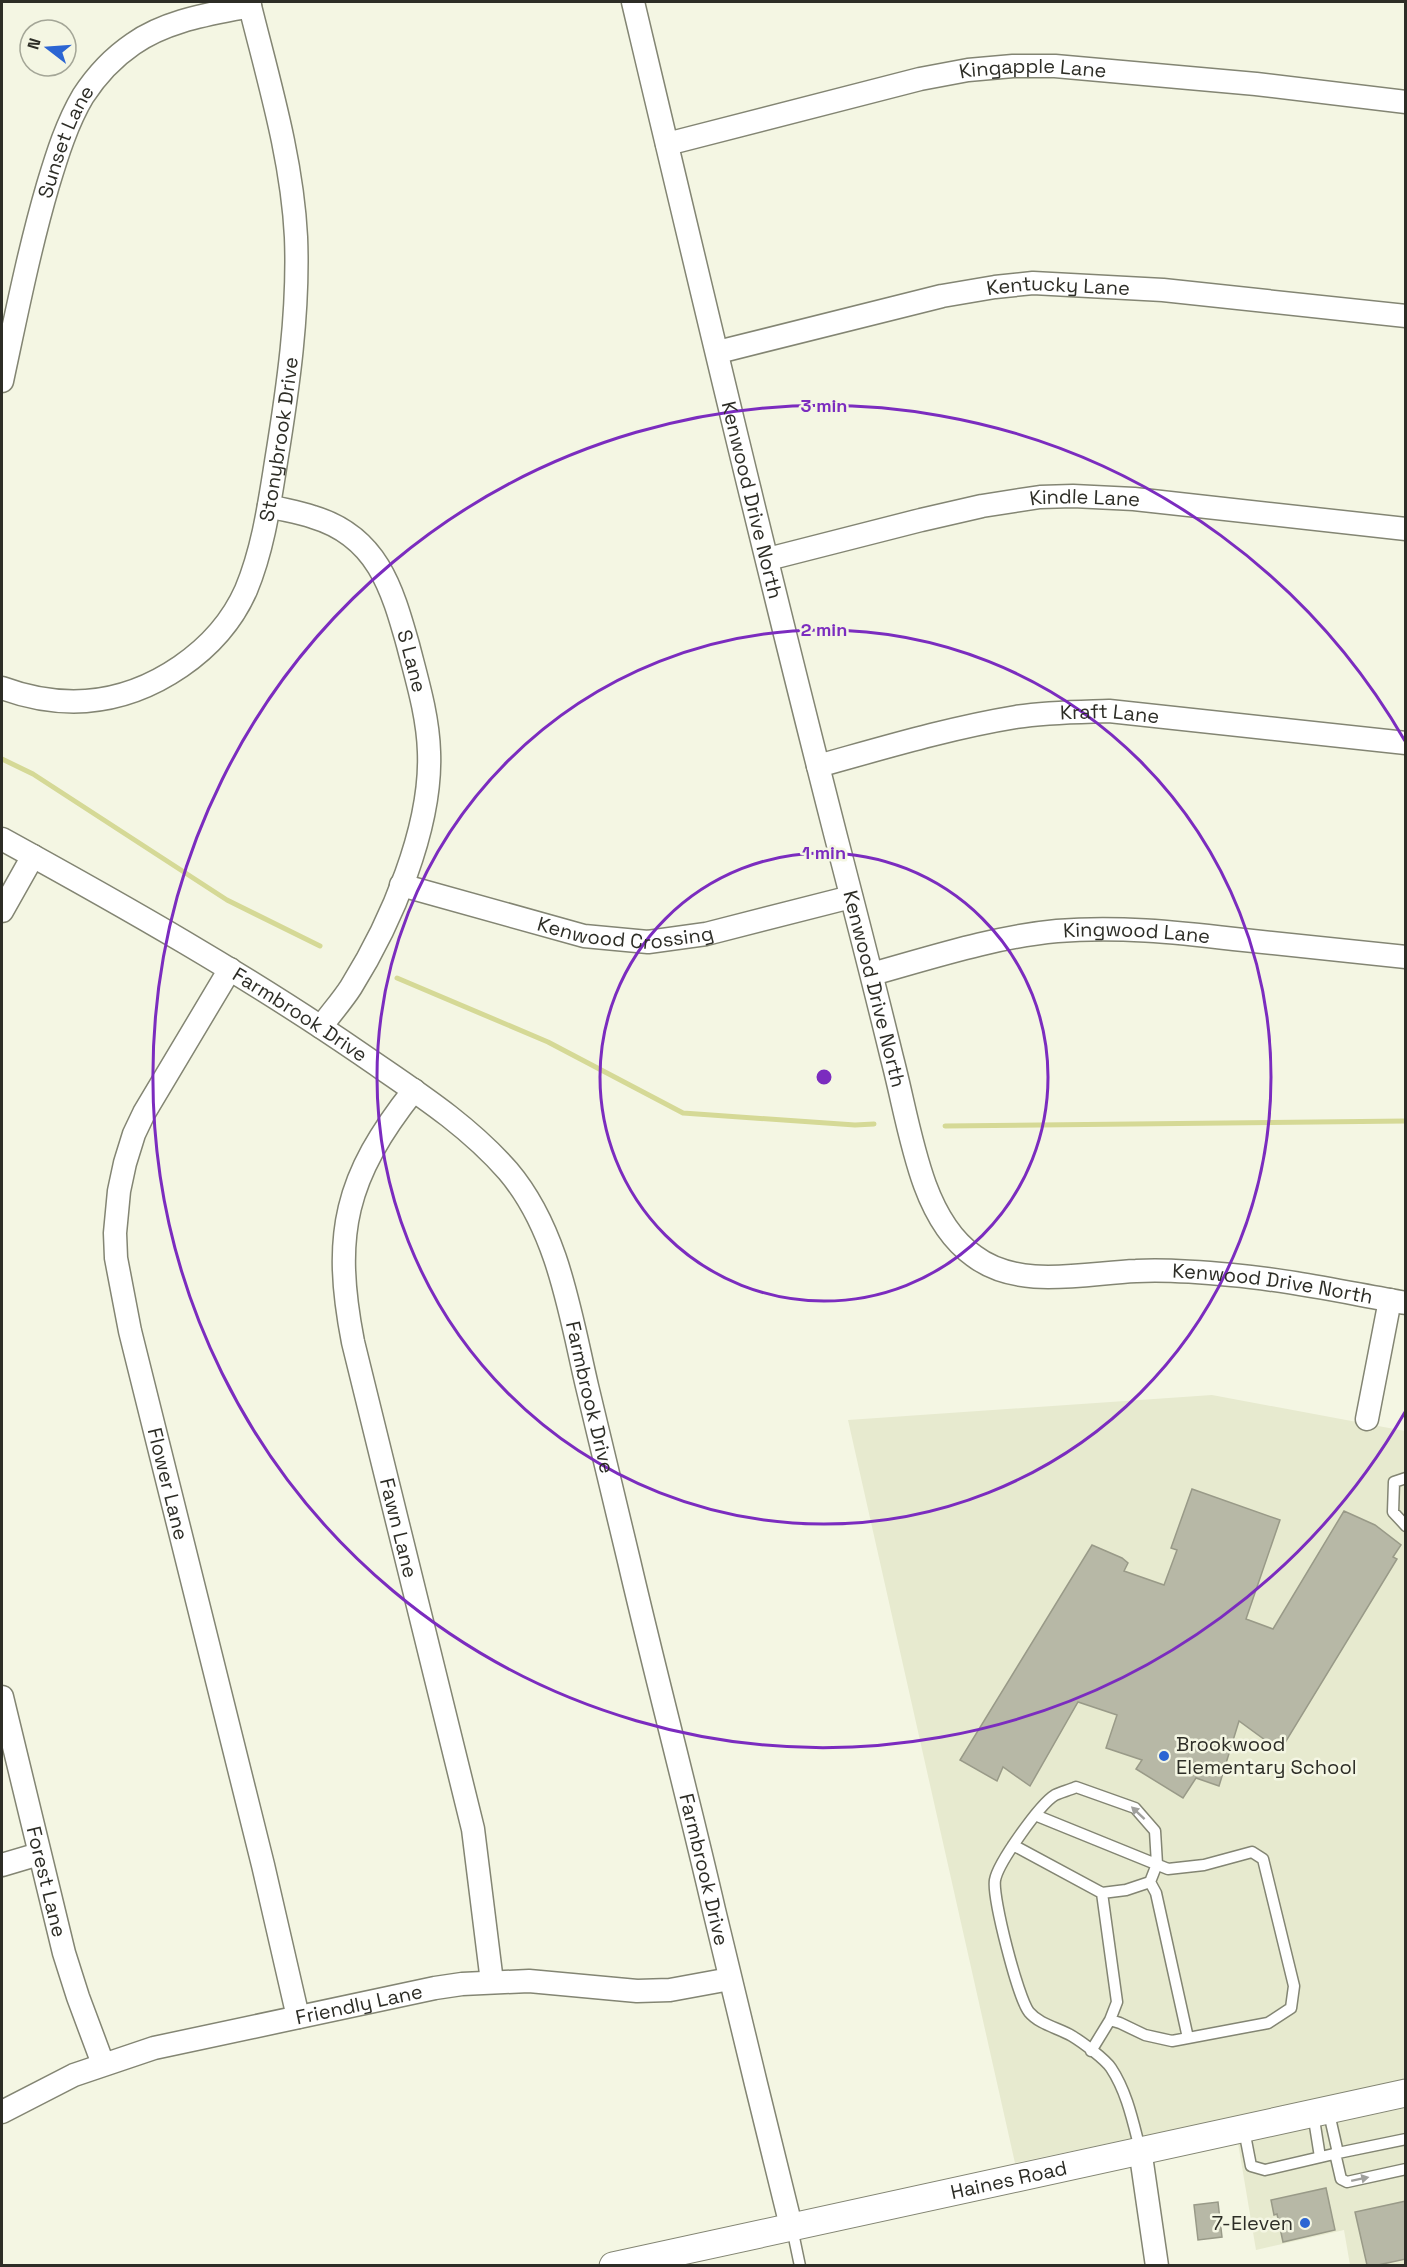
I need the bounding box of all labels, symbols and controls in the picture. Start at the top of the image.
north arrow [18,18,78,78]
text: N [23,36,46,52]
street label: Kingapple Lane [957,53,1108,84]
street label: Sunset Lane [32,80,100,201]
street label: Kentucky Lane [984,270,1131,301]
street label: Stonybrook Drive [253,355,304,524]
text: 3 min [801,394,847,417]
street label: Kenwood Drive North [716,399,789,601]
street label: Kindle Lane [1028,483,1141,513]
text: 2 min [801,618,847,641]
street label: S Lane [391,627,433,695]
street label: Kraft Lane [1059,698,1161,729]
text: 1 min [802,841,846,864]
street label: Kenwood Drive North [837,887,912,1090]
street label: Kenwood Crossing [534,911,716,955]
street label: Kingwood Lane [1062,916,1212,949]
street label: Farmbrook Drive [228,961,373,1068]
centre of rings [814,1067,834,1087]
street label: Kenwood Drive North [1172,1258,1375,1310]
street label: Farmbrook Drive [560,1318,621,1476]
street label: Flower Lane [142,1425,195,1543]
street label: Fawn Lane [374,1475,424,1581]
place label: Brookwood Elementary School [1176,1731,1357,1780]
marker: Brookwood Elementary School [1157,1749,1171,1763]
street label: Farmbrook Drive [673,1791,735,1948]
one-way arrow [1131,1806,1146,1820]
street label: Forest Lane [21,1824,73,1940]
street label: Friendly Lane [293,1978,425,2030]
street label: Haines Road [948,2154,1069,2205]
one-way arrow [1351,2174,1370,2183]
place label: 7-Eleven [1212,2210,1293,2236]
marker: 7-Eleven [1298,2216,1312,2230]

